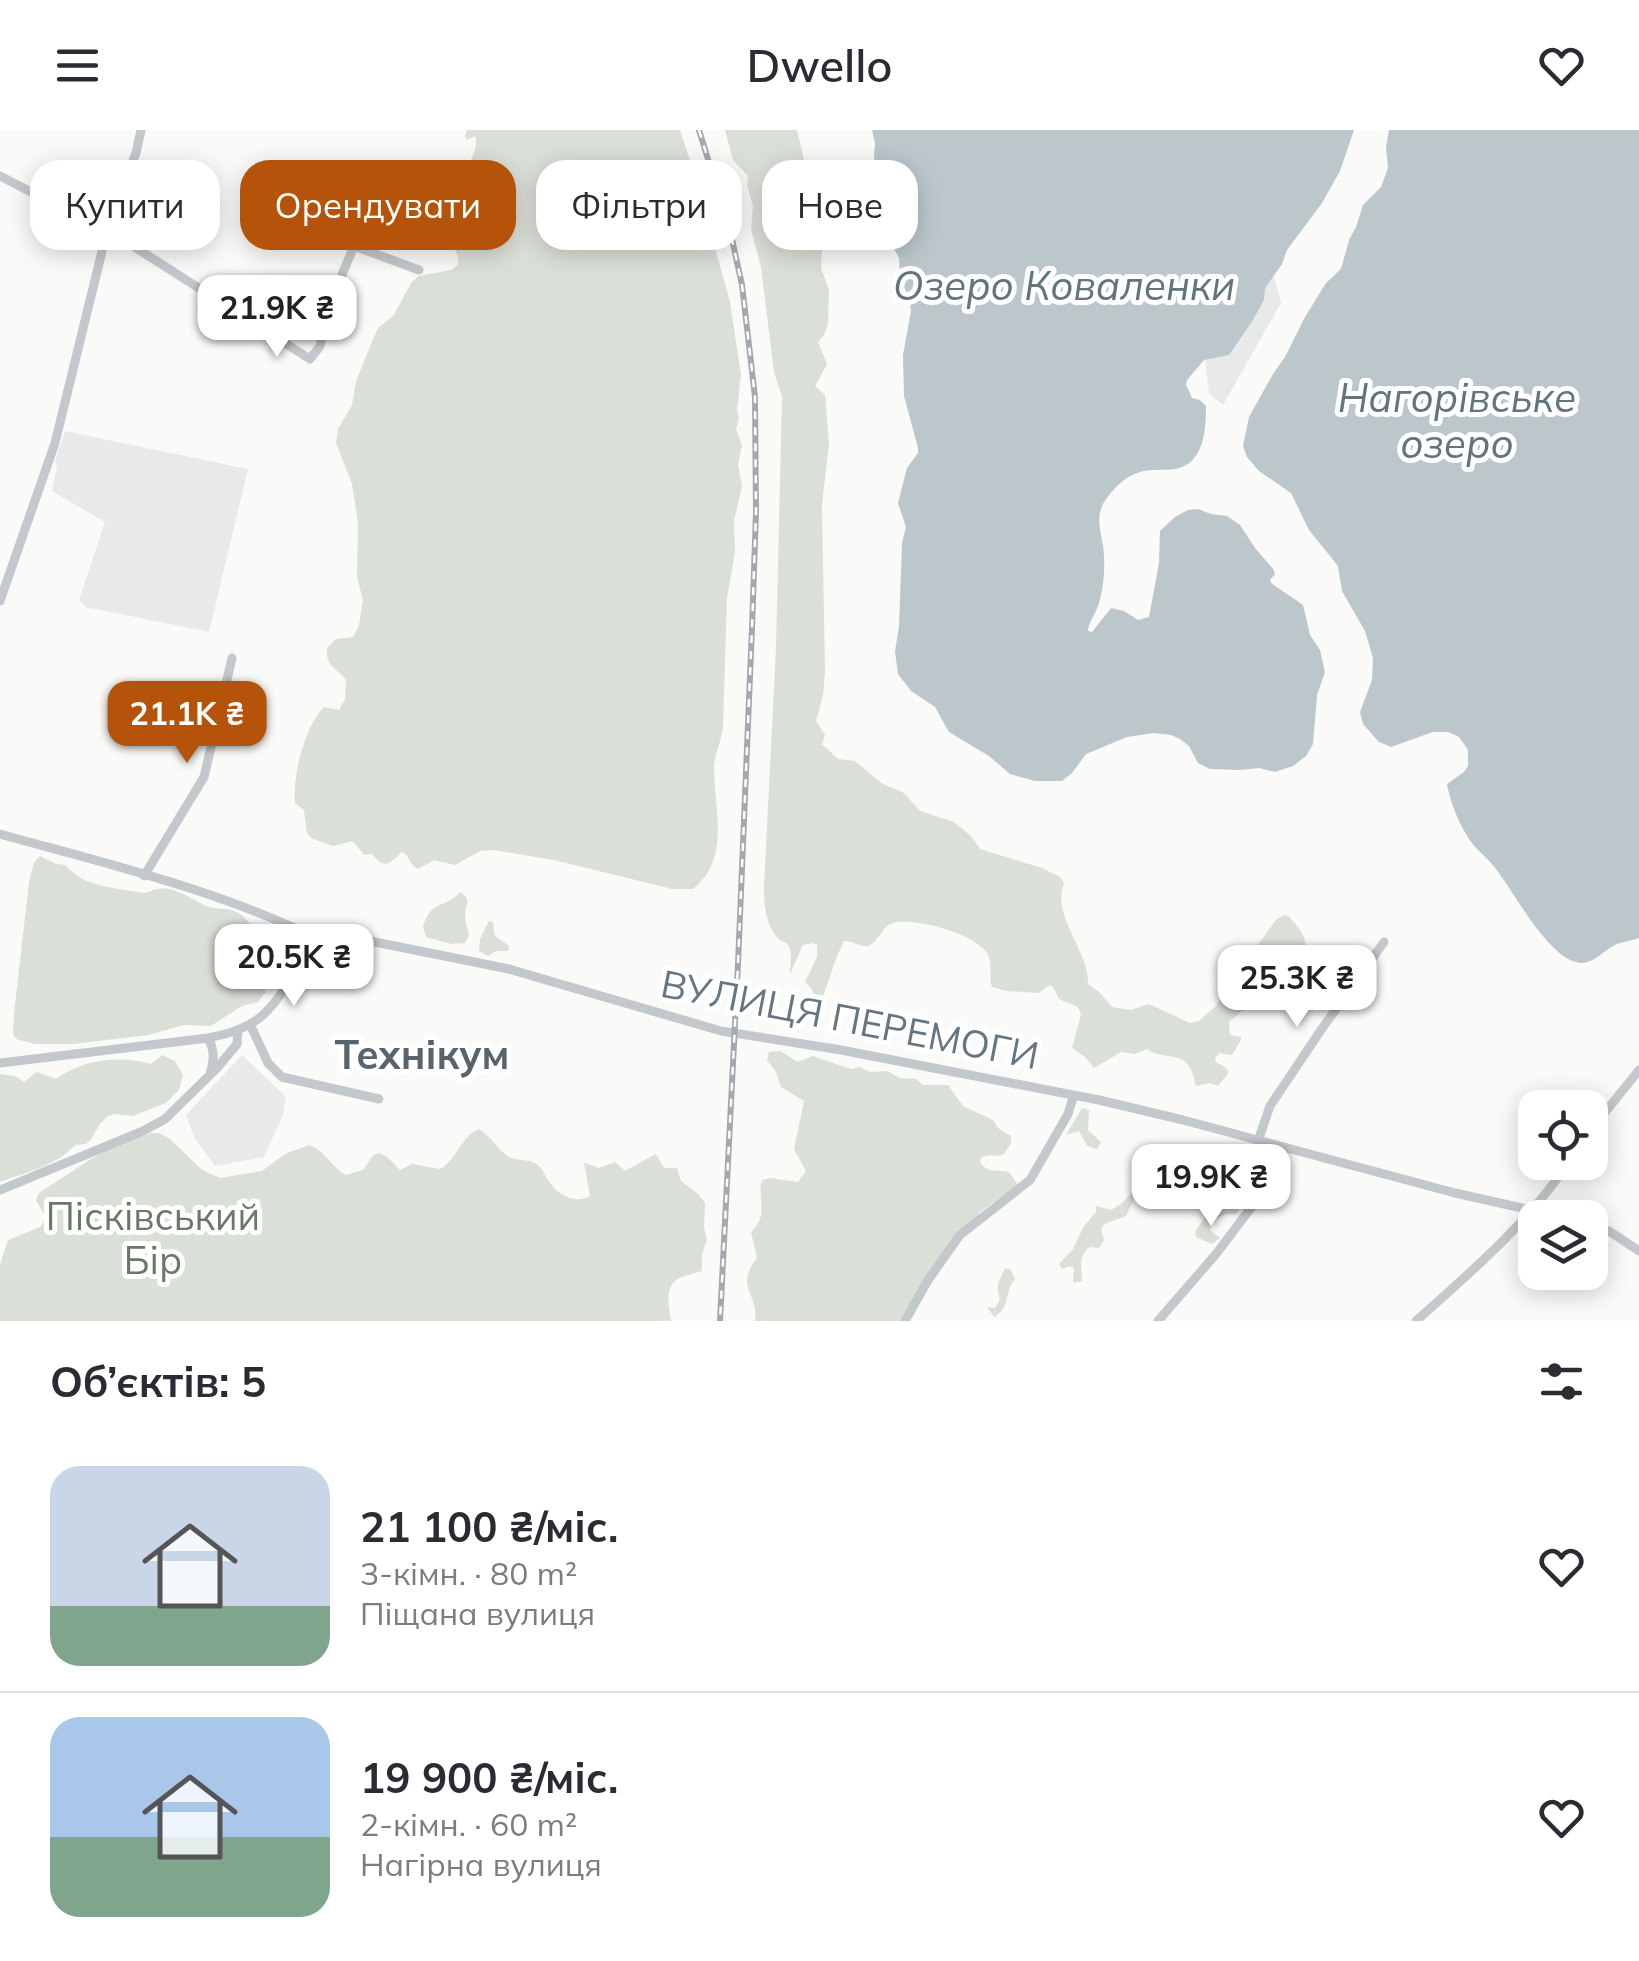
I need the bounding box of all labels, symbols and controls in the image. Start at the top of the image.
text: Dwello [746,37,893,93]
icon: menu [50,38,105,93]
icon: heart [1534,38,1589,93]
chip: Купити [30,160,220,250]
chip: Орендувати [240,160,516,250]
chip: Фільтри [536,160,742,250]
chip: Нове [762,160,918,250]
water label: Озеро Коваленки [893,260,1235,310]
pin: 21.9K ₴ [185,275,369,360]
text: 21.9K ₴ [220,287,334,327]
water label: Нагорівське озеро [1338,372,1576,468]
pin: 21.1K ₴ [95,681,279,766]
text: 21.1K ₴ [130,693,244,733]
pin: 20.5K ₴ [202,924,386,1009]
text: 20.5K ₴ [237,936,351,976]
pin: 25.3K ₴ [1205,945,1389,1030]
text: 25.3K ₴ [1240,957,1354,997]
street label: ВУЛИЦЯ ПЕРЕМОГИ [657,959,1043,1079]
district label: Технікум [335,1029,509,1079]
map controls [1518,1090,1608,1290]
button: locate [1518,1090,1608,1180]
pin: 19.9K ₴ [1119,1144,1303,1229]
text: 19.9K ₴ [1154,1156,1268,1196]
park label: Пісківський Бір [46,1192,260,1284]
button: layers [1518,1200,1608,1290]
icon: filters [1534,1354,1589,1409]
text: Об’єктів: 5 [50,1355,266,1408]
text: 21 100 ₴/міс. [360,1500,618,1553]
icon: home [130,1506,250,1626]
icon: heart [1534,1539,1589,1594]
text: 3-кімн. · 80 m² [360,1553,577,1593]
text: Піщана вулиця [360,1593,595,1633]
text: 19 900 ₴/міс. [360,1751,618,1804]
icon: home [130,1757,250,1877]
icon: heart [1534,1790,1589,1845]
text: 2-кімн. · 60 m² [360,1804,577,1844]
text: Нагірна вулиця [360,1844,602,1884]

